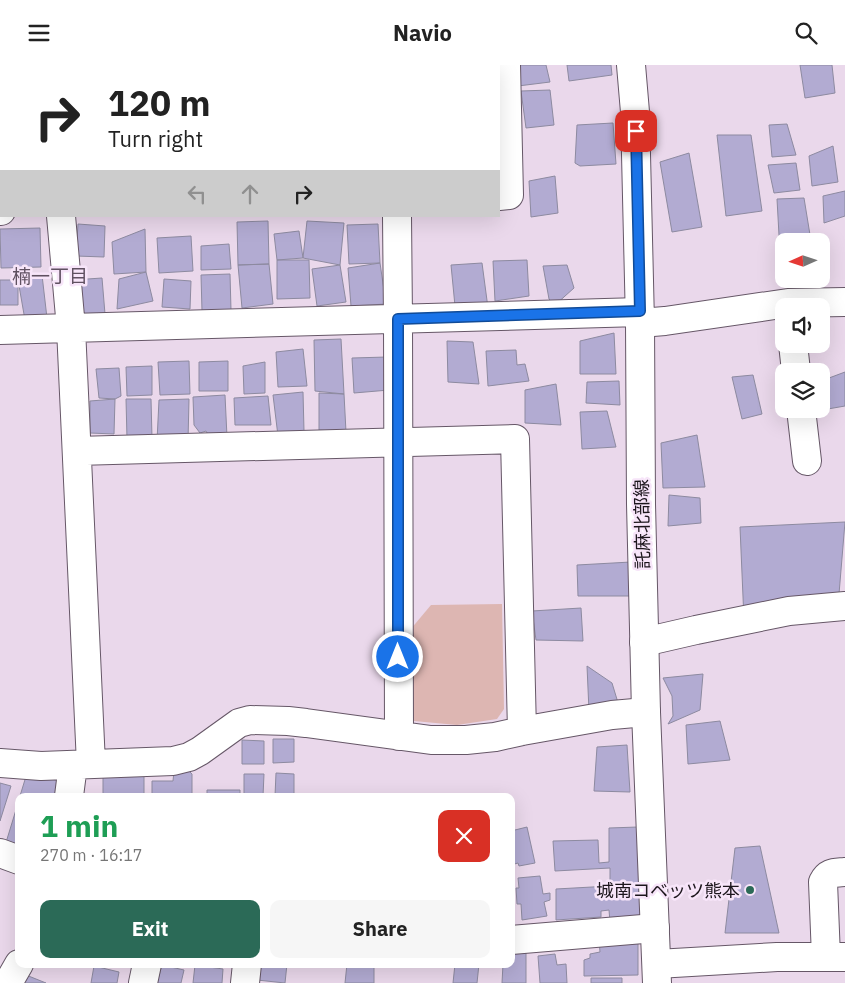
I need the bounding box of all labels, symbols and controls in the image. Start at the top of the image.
text: Navio [393,18,452,47]
icon: menu [25,19,53,47]
icon: search [792,19,820,47]
text: 120 m [108,80,211,126]
icon: right [25,85,90,150]
pin [615,110,657,152]
icon: arrive [622,117,650,145]
text: Turn right [108,124,203,153]
icon: left [183,180,211,208]
icon: ahead [236,180,264,208]
icon: right [289,180,317,208]
north arrow [775,233,830,287]
map controls [775,233,830,418]
district label: 楠一丁目 [12,264,88,288]
button: sound [775,298,830,353]
button: layers [775,363,830,418]
street label: 託麻北部線 [630,479,654,569]
position arrow [371,630,423,682]
text: 1 min [40,806,118,845]
button: close [438,810,490,862]
text: 270 m · 16:17 [40,845,142,865]
place label: 城南コベッツ熊本 [596,879,740,902]
marker: 城南コベッツ熊本 [744,884,756,896]
button: Exit [40,900,260,958]
button: Share [270,900,490,958]

